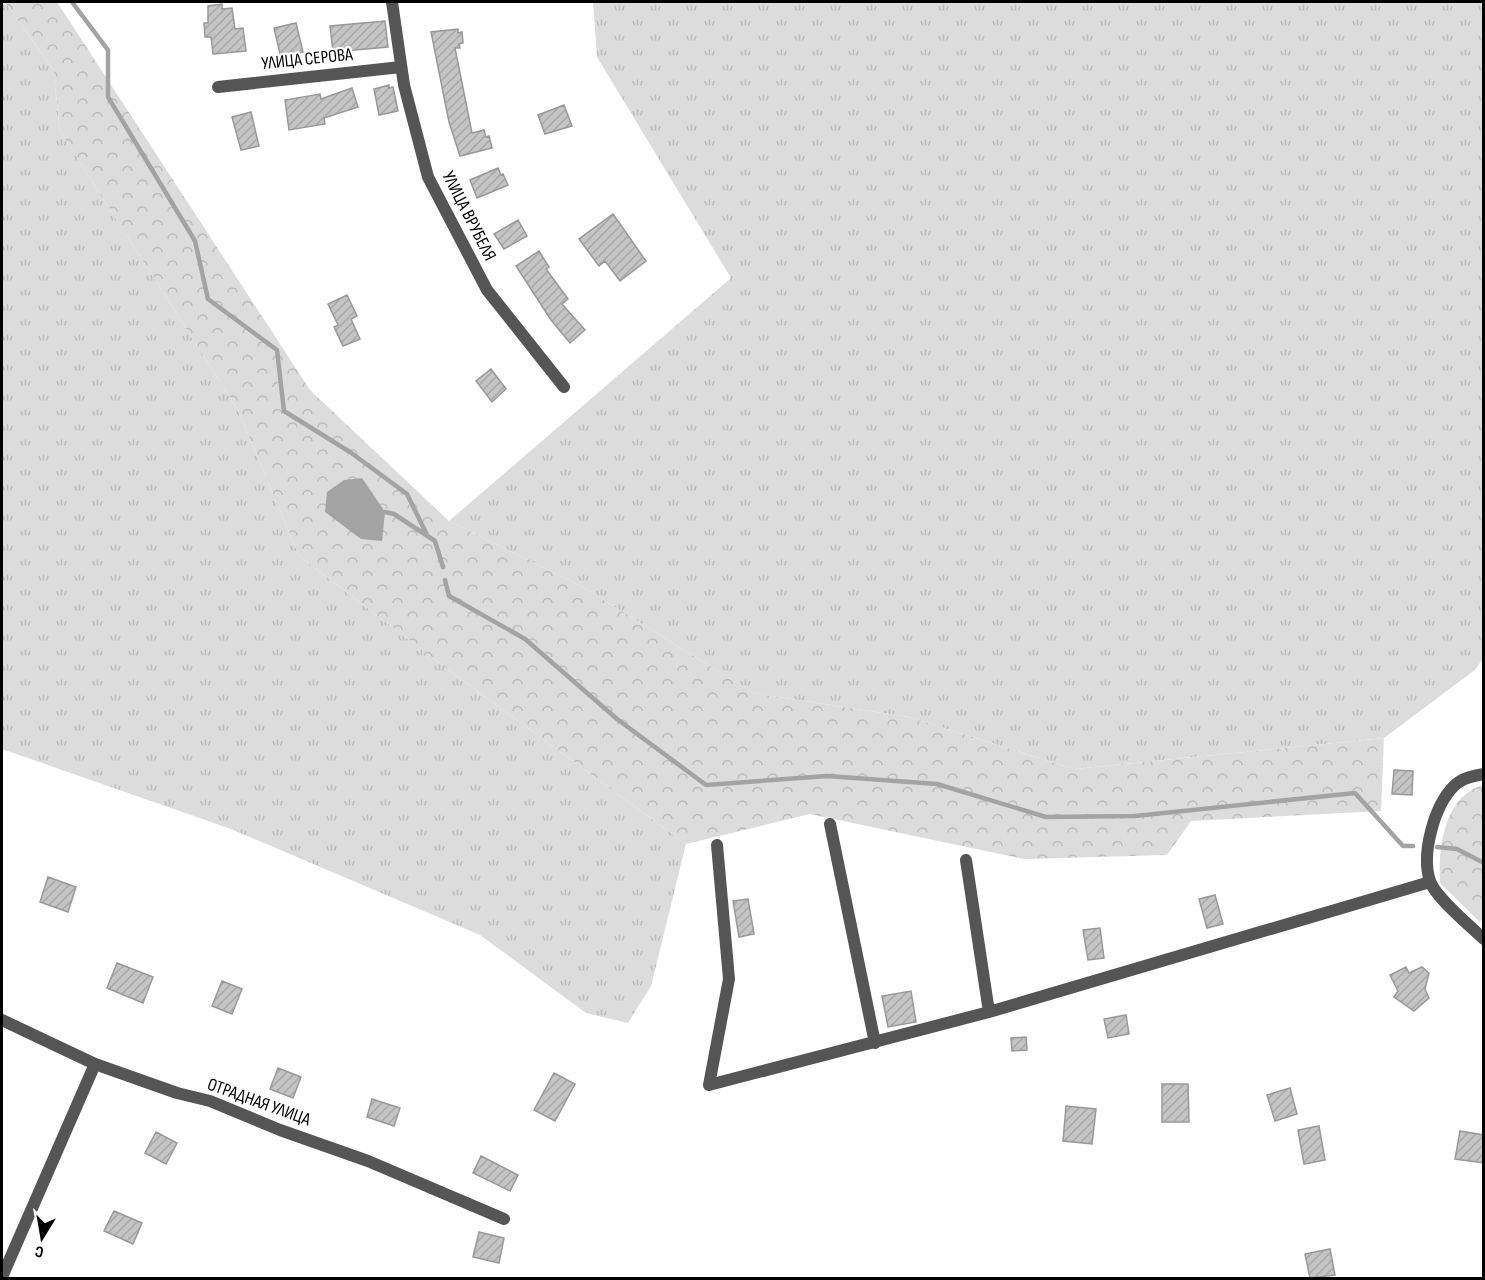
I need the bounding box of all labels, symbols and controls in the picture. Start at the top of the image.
street label: УЛИЦА СЕРОВА [260,44,354,74]
street label: УЛИЦА ВРУБЕЛЯ [438,168,500,264]
street label: ОТРАДНАЯ УЛИЦА [205,1074,314,1130]
north arrow [12,1208,72,1268]
text: С [34,1241,45,1261]

